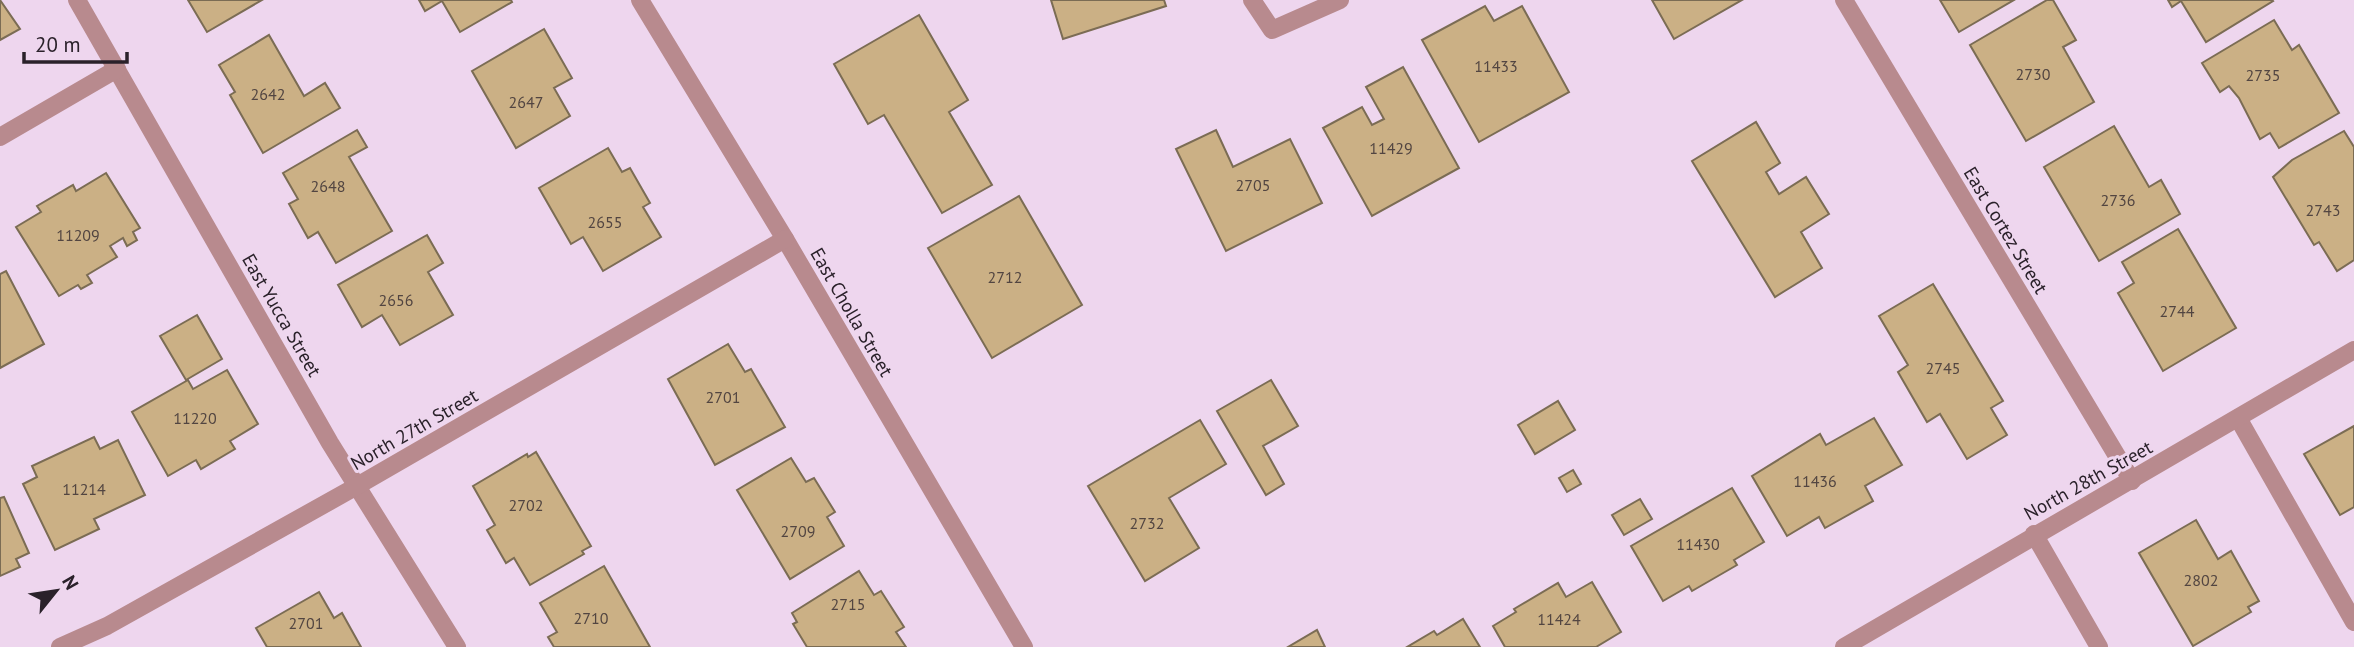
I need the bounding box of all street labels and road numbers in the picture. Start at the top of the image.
street label: East Cortez Street [1959,162,2054,298]
street label: East Cholla Street [805,243,899,381]
street label: East Yucca Street [237,249,327,381]
street label: North 27th Street [346,383,482,475]
street label: North 28th Street [2020,435,2157,525]

